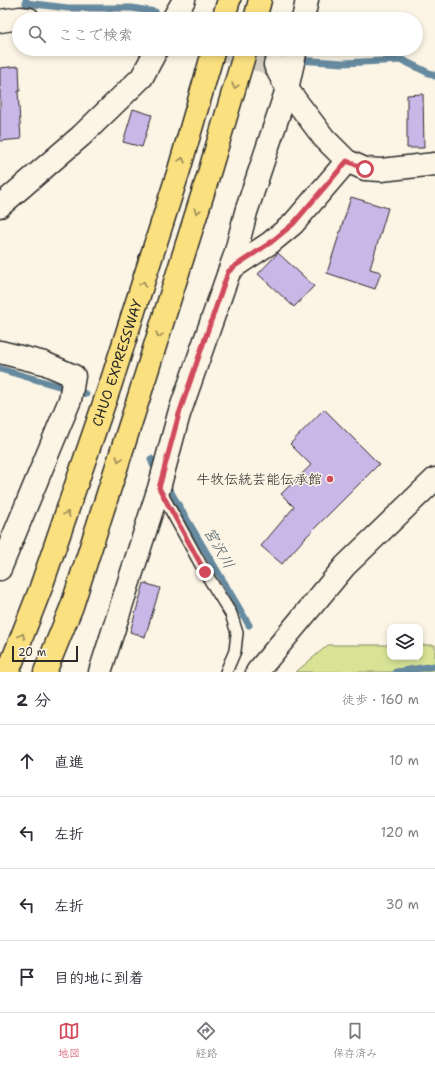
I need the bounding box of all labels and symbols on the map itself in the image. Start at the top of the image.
one-way arrow [231,83,240,90]
one-way arrow [177,157,186,164]
route start [356,160,374,178]
one-way arrow [194,207,202,214]
one-way arrow [138,281,147,288]
street label: CHUO EXPRESSWAY [88,296,146,429]
one-way arrow [155,331,164,338]
one-way arrow [115,455,124,462]
place label: 牛牧伝統芸能伝承館 [196,470,322,488]
marker: 牛牧伝統芸能伝承館 [325,474,335,484]
one-way arrow [62,510,70,517]
water label: 宮沢川 [199,524,239,572]
route end [196,563,214,581]
one-way arrow [18,632,26,639]
scale bar [12,644,78,663]

